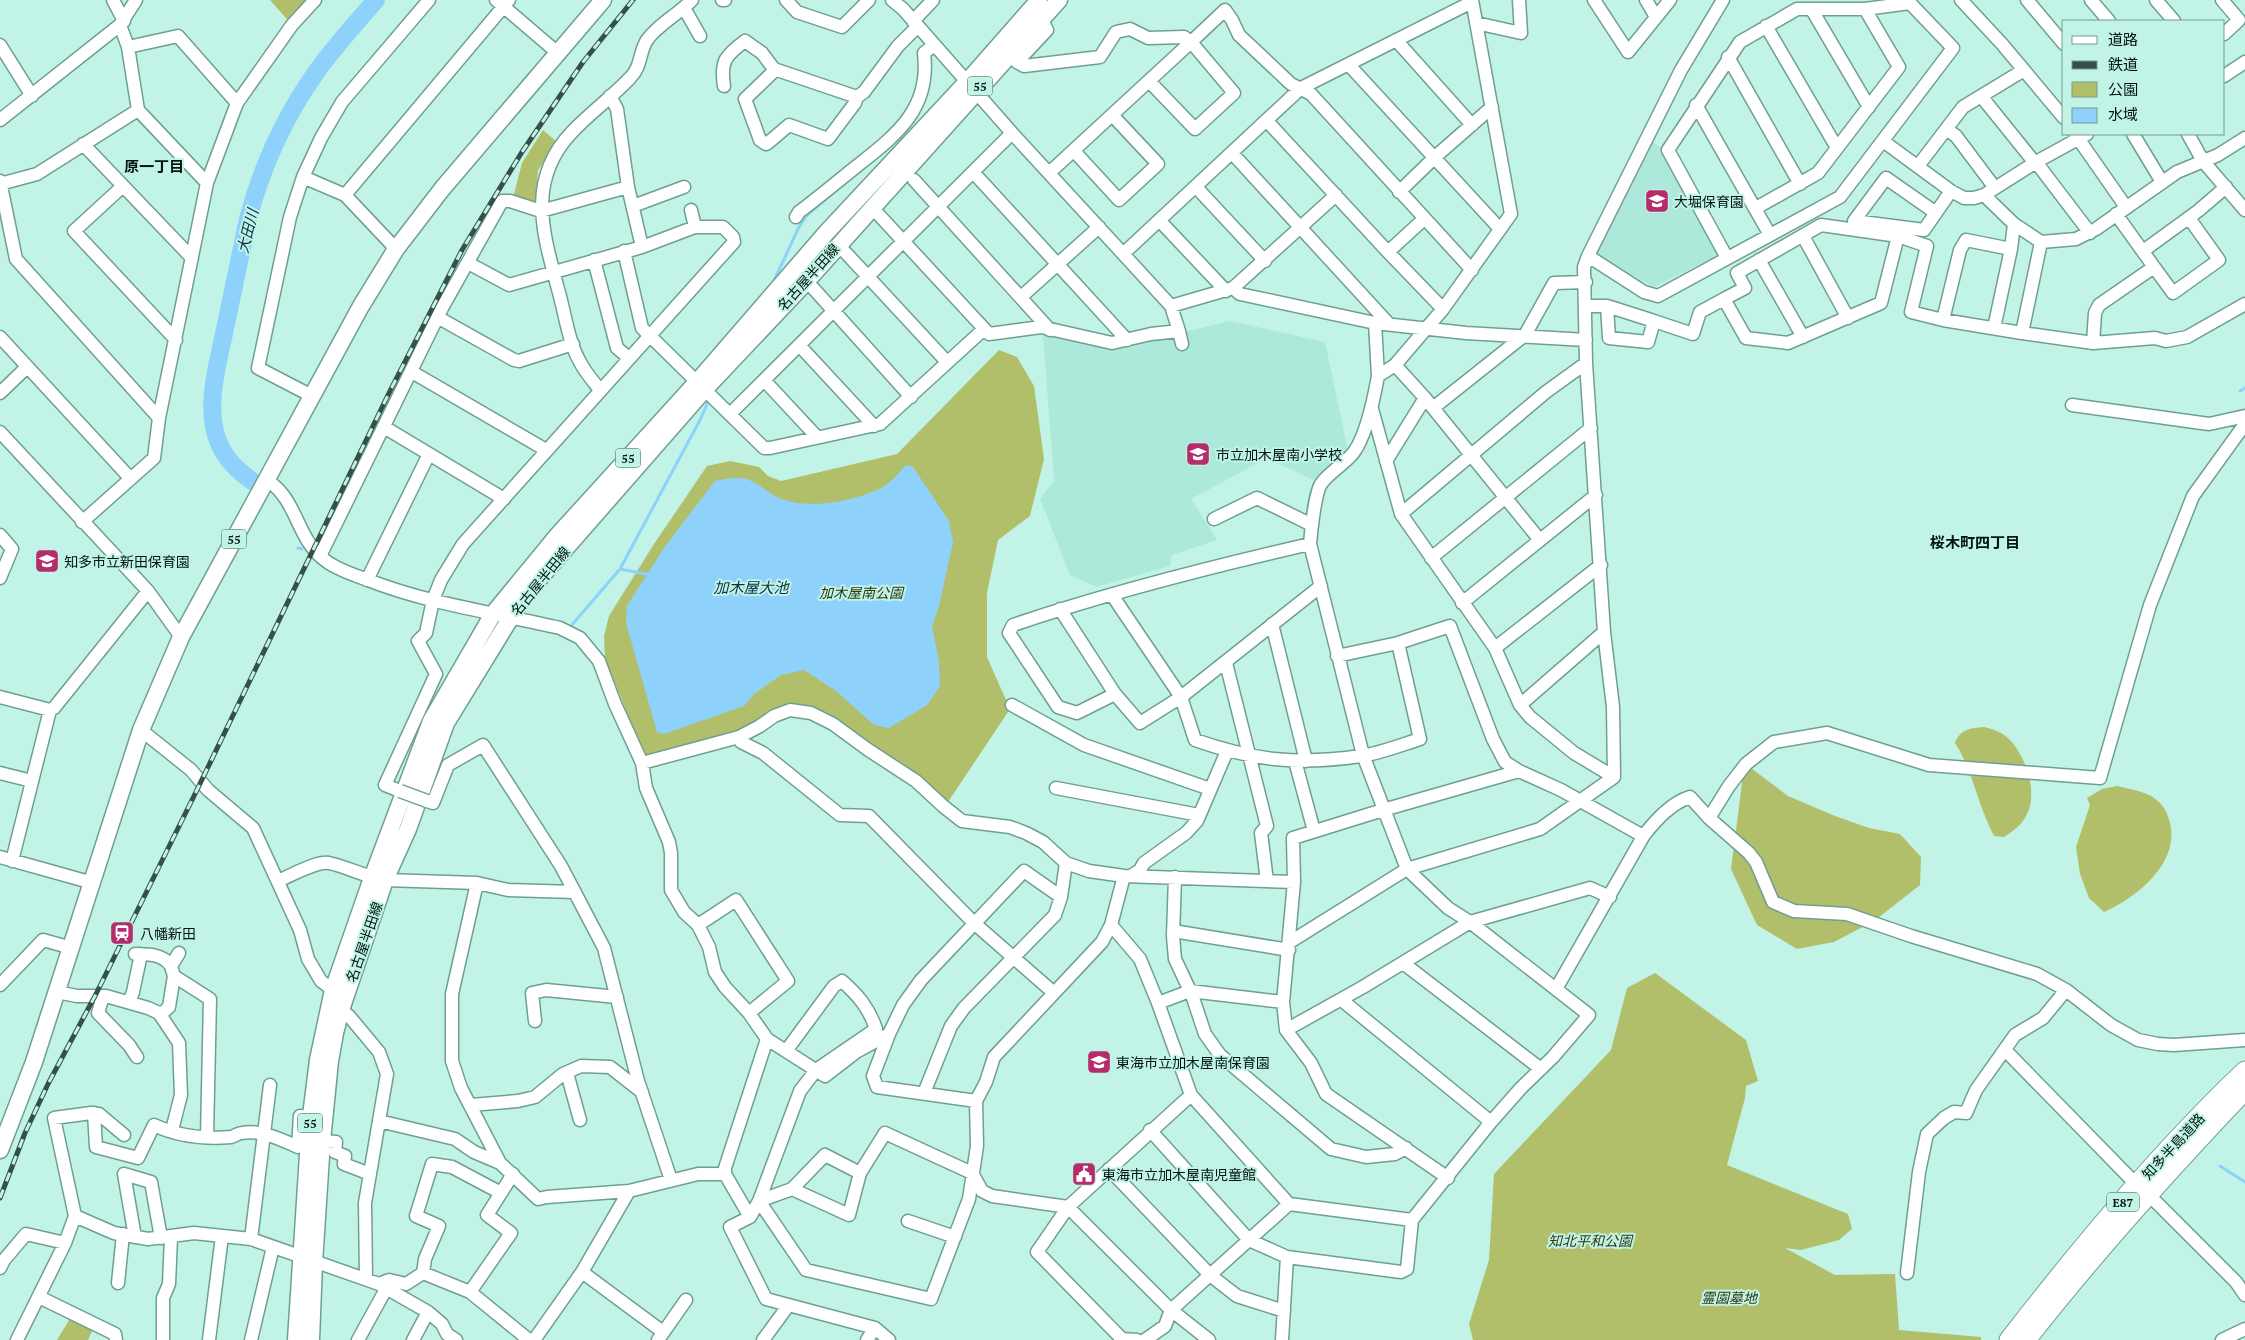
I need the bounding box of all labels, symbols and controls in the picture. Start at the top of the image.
legend [2062,20,2225,135]
text: 道路 [2108,29,2138,49]
text: 鉄道 [2108,54,2138,74]
road number: 55 [968,76,992,95]
text: 公園 [2108,79,2138,99]
text: 水域 [2108,104,2138,124]
district label: 原一丁目 [124,156,184,176]
school or university icon: 大堀保育園 [1644,188,1670,214]
place label: 大堀保育園 [1674,192,1744,211]
water label: 大田川 [232,205,263,255]
street label: 名古屋半田線 [773,239,843,315]
school or university icon: 市立加木屋南小学校 [1185,441,1211,467]
place label: 市立加木屋南小学校 [1216,445,1342,464]
road number: 55 [616,448,640,468]
road number: 55 [222,530,246,548]
district label: 桜木町四丁目 [1930,532,2020,552]
street label: 名古屋半田線 [506,542,574,620]
school or university icon: 知多市立新田保育園 [34,548,60,574]
place label: 知多市立新田保育園 [64,552,190,571]
water label: 加木屋大池 [713,577,790,597]
park label: 加木屋南公園 [819,583,905,602]
street label: 名古屋半田線 [341,899,387,985]
station icon: 八幡新田 [109,920,135,946]
place label: 八幡新田 [140,924,196,943]
school or university icon: 東海市立加木屋南保育園 [1086,1049,1112,1075]
place label: 東海市立加木屋南保育園 [1116,1053,1270,1072]
street label: 知多半島道路 [2137,1109,2209,1183]
road number: 55 [298,1114,322,1132]
public building icon: 東海市立加木屋南児童館 [1071,1161,1097,1187]
place label: 東海市立加木屋南児童館 [1102,1165,1256,1184]
road number: E87 [2107,1192,2139,1212]
park label: 知北平和公園 [1548,1231,1634,1250]
park label: 霊園墓地 [1701,1288,1759,1307]

